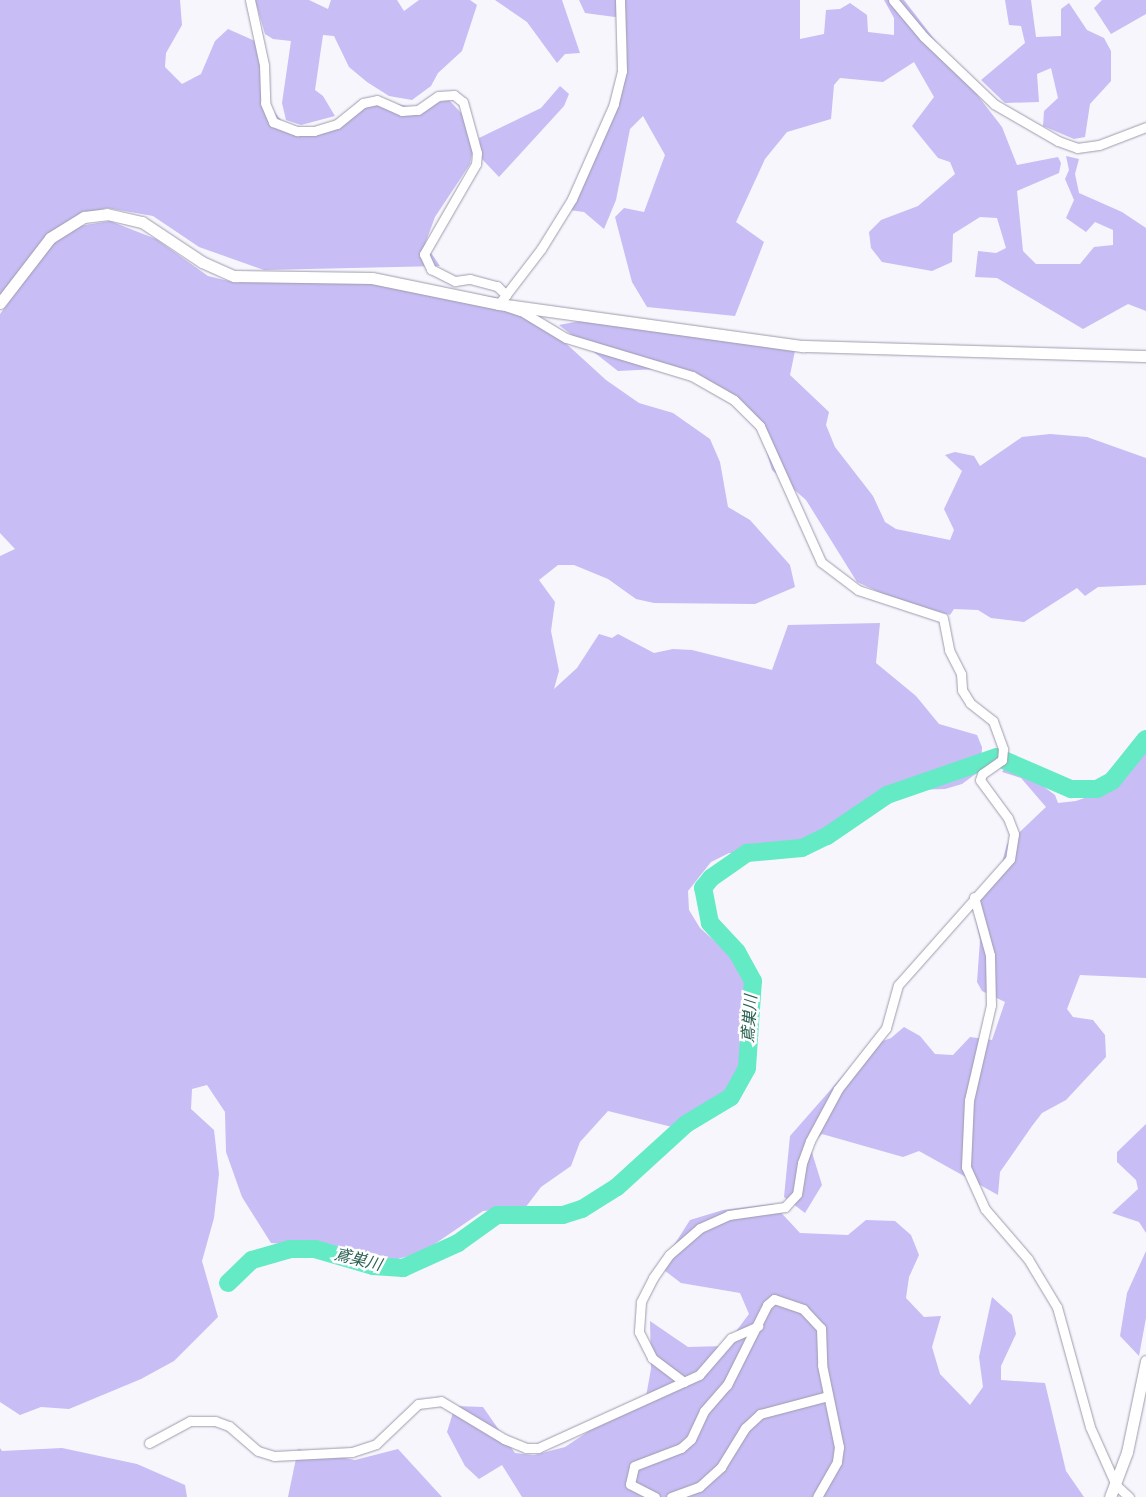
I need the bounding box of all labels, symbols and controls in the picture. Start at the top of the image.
water label: 鳶巣川 [739,994,761,1044]
water label: 鳶巣川 [332,1245,384,1275]

